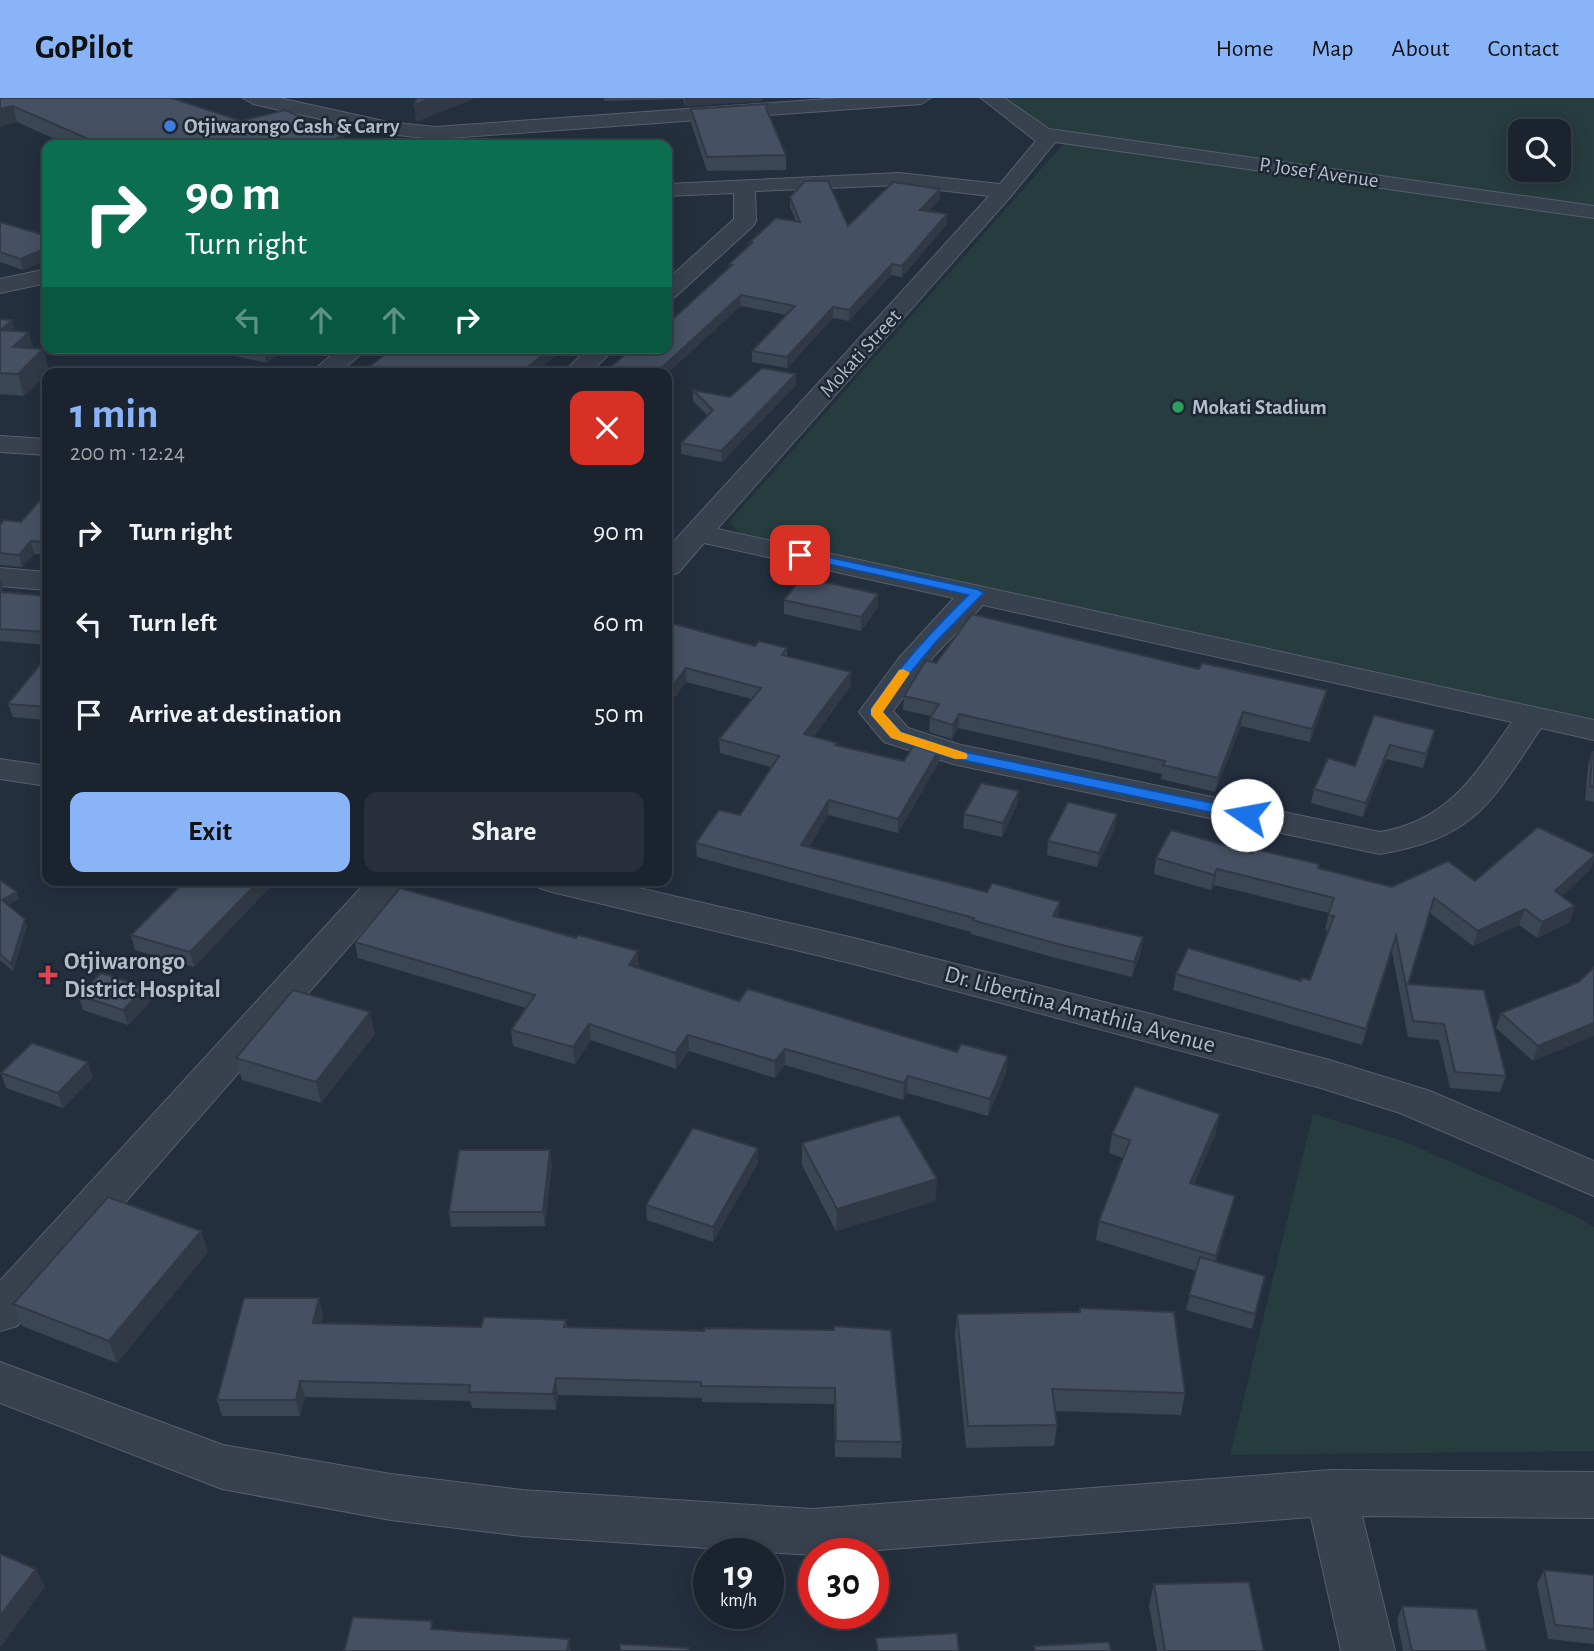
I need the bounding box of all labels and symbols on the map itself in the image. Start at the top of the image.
place label: Otjiwarongo Cash & Carry [184,116,400,137]
marker: Otjiwarongo Cash & Carry [162,118,178,134]
street label: P. Josef Avenue [1258,154,1380,191]
street label: Mokati Street [816,305,905,401]
place label: Mokati Stadium [1192,397,1327,418]
marker: Mokati Stadium [1170,399,1186,415]
pin [770,525,830,585]
position arrow [1210,778,1284,852]
place label: Otjiwarongo District Hospital [64,950,221,1002]
street label: Dr. Libertina Amathila Avenue [942,962,1218,1058]
marker: Otjiwarongo District Hospital [38,965,58,985]
speed limit sign: 30 [798,1538,889,1629]

